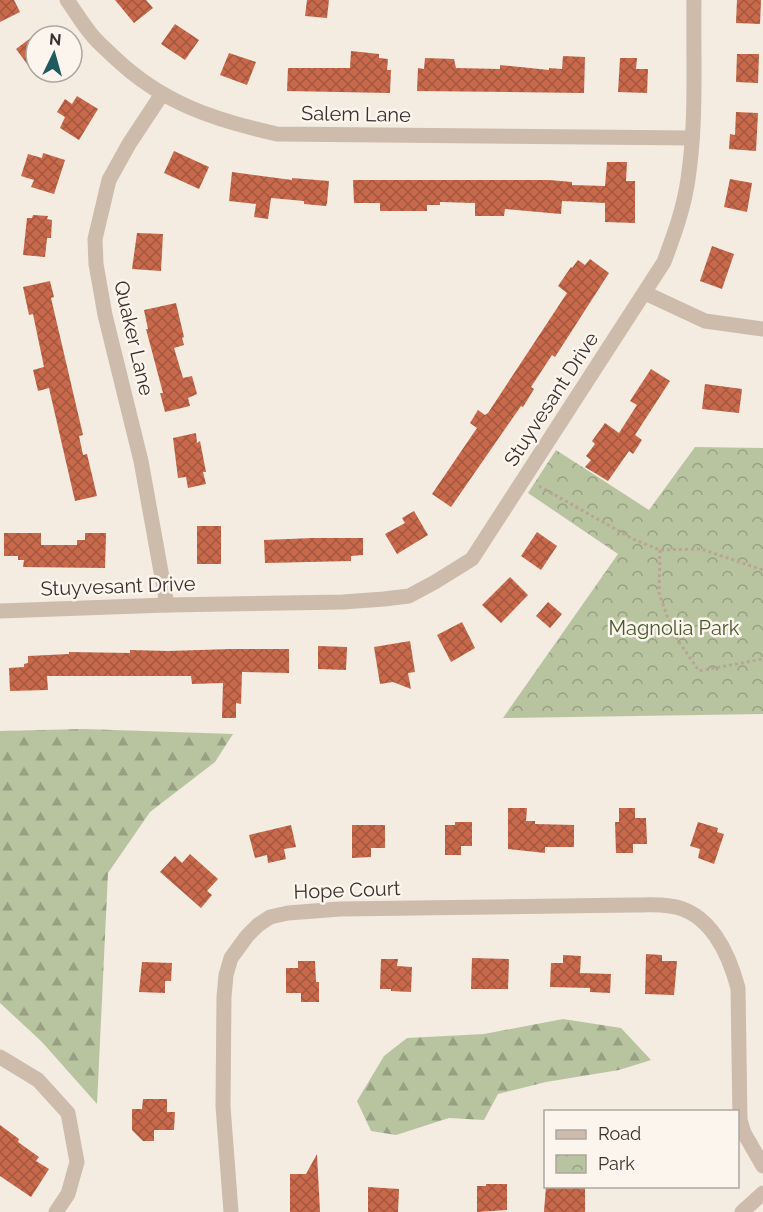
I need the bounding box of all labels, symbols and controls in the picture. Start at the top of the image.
north arrow [24,24,84,84]
text: N [48,30,62,50]
street label: Salem Lane [301,101,411,127]
street label: Quaker Lane [109,278,159,398]
street label: Stuyvesant Drive [499,327,603,471]
street label: Stuyvesant Drive [40,571,196,601]
park label: Magnolia Park [609,616,740,640]
street label: Hope Court [293,876,401,904]
legend [544,1110,739,1188]
text: Road [598,1123,641,1144]
text: Park [598,1153,635,1174]

